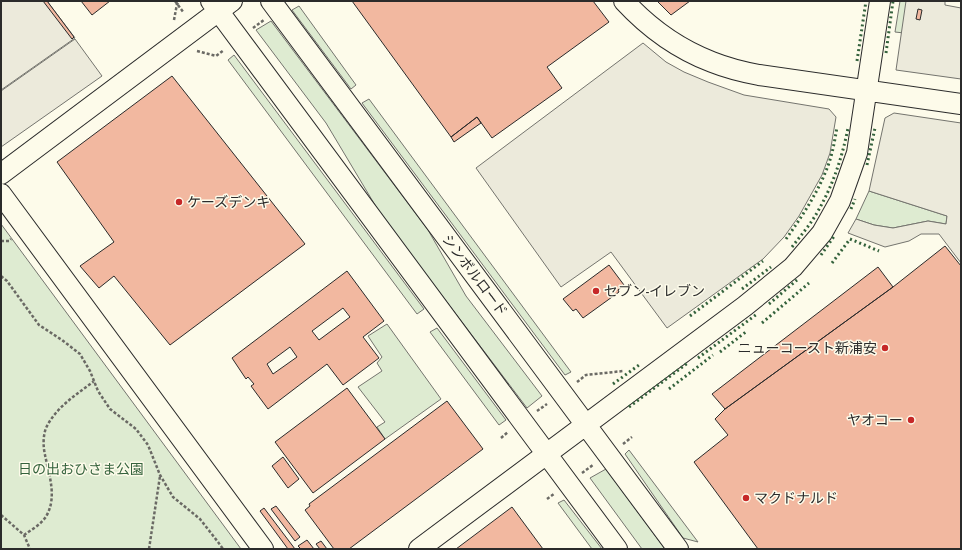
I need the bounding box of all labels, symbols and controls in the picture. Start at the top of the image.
place label: ケーズデンキ [187,192,270,212]
marker: ケーズデンキ [174,197,184,207]
street label: シンボルロード [438,230,512,320]
place label: セブン-イレブン [604,281,705,301]
marker: セブン-イレブン [591,286,601,296]
place label: ニューコースト新浦安 [738,338,877,358]
marker: ニューコースト新浦安 [880,343,890,353]
place label: ヤオコー [847,410,903,430]
marker: ヤオコー [906,415,916,425]
park label: 日の出おひさま公園 [18,459,144,479]
place label: マクドナルド [754,488,838,508]
marker: マクドナルド [741,493,751,503]

